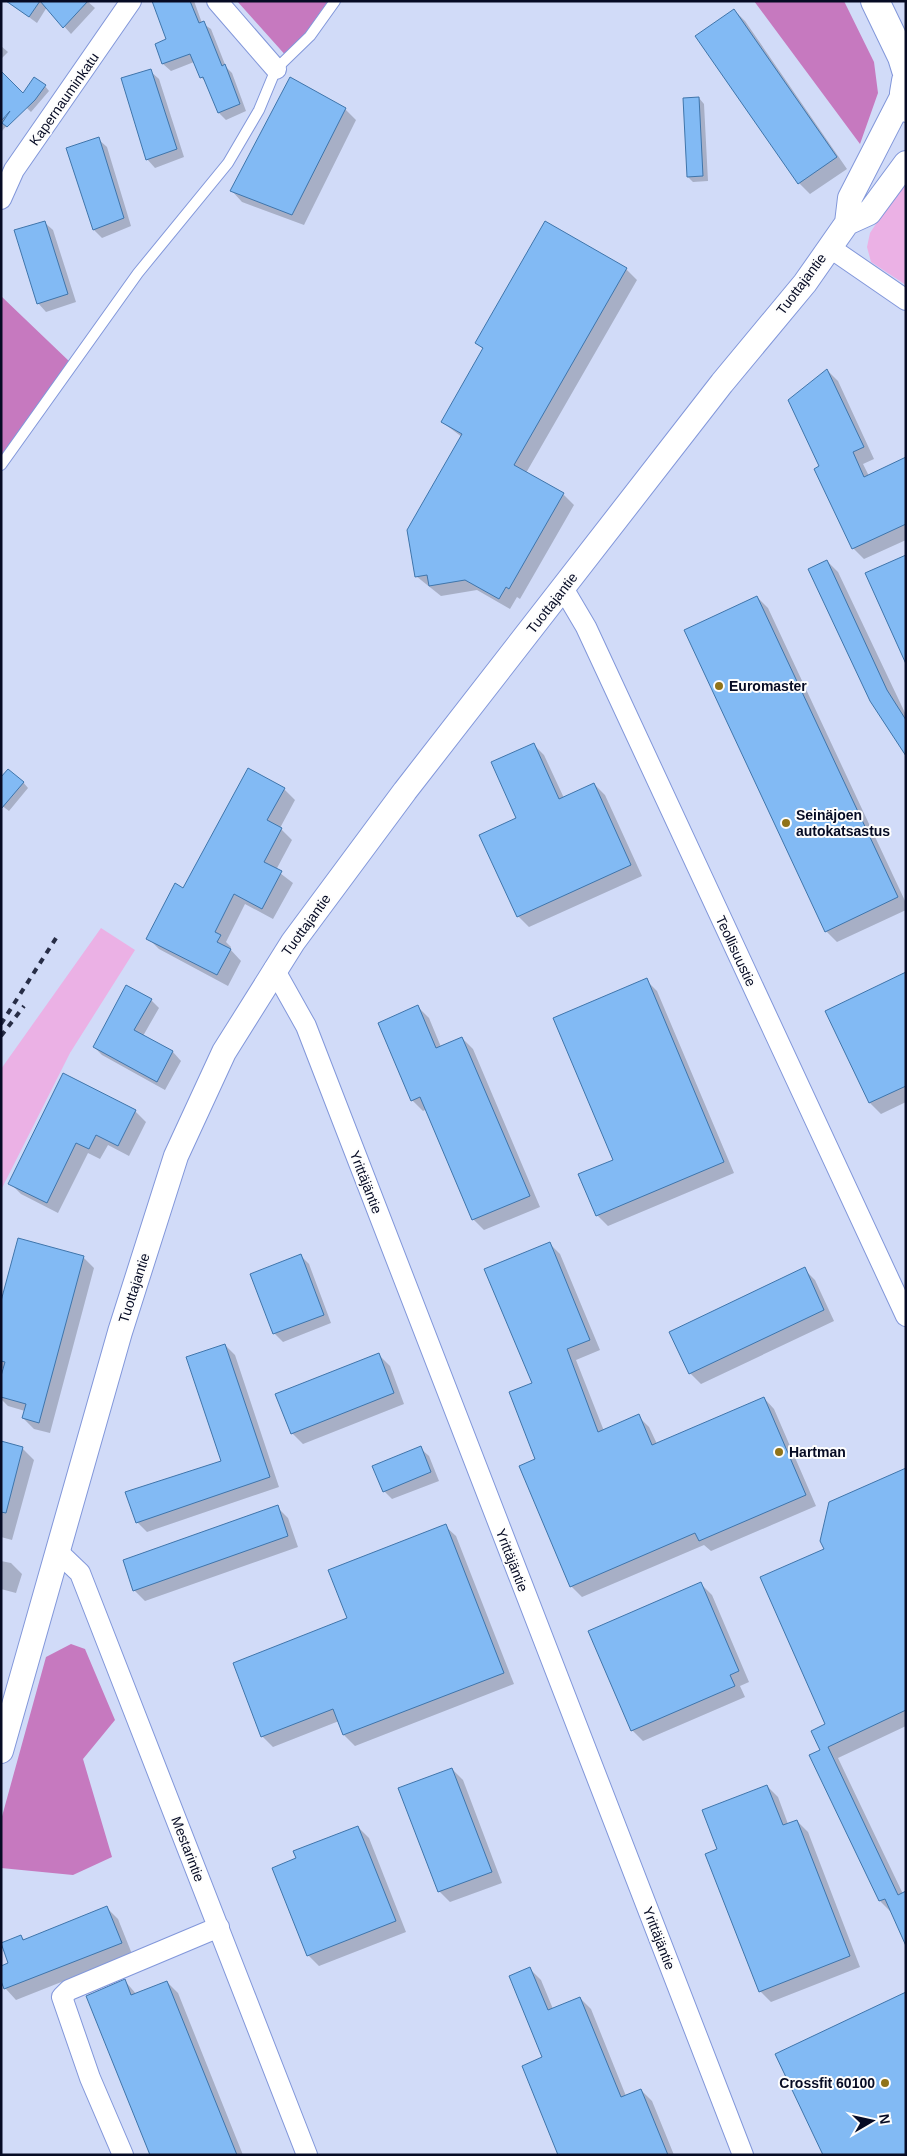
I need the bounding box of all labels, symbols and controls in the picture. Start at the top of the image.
street label: Kapernauminkatu [26,49,102,149]
street label: Tuottajantie [773,250,829,318]
street label: Tuottajantie [523,569,581,637]
place label: Euromaster [729,678,807,694]
marker: Euromaster [713,680,725,692]
place label: Seinäjoen autokatsastus [796,807,890,839]
marker: Seinäjoen autokatsastus [780,817,792,829]
street label: Tuottajantie [278,891,334,959]
street label: Teollisuustie [713,913,759,989]
street label: Yrittäjäntie [347,1148,385,1216]
street label: Tuottajantie [115,1251,153,1325]
place label: Hartman [789,1444,846,1460]
marker: Hartman [773,1446,785,1458]
street label: Yrittäjäntie [493,1526,531,1594]
street label: Mestarintie [168,1814,208,1884]
street label: Yrittäjäntie [640,1904,678,1972]
place label: Crossfit 60100 [779,2075,875,2091]
marker: Crossfit 60100 [879,2077,891,2089]
north arrow [847,2096,897,2146]
text: N [876,2113,894,2125]

